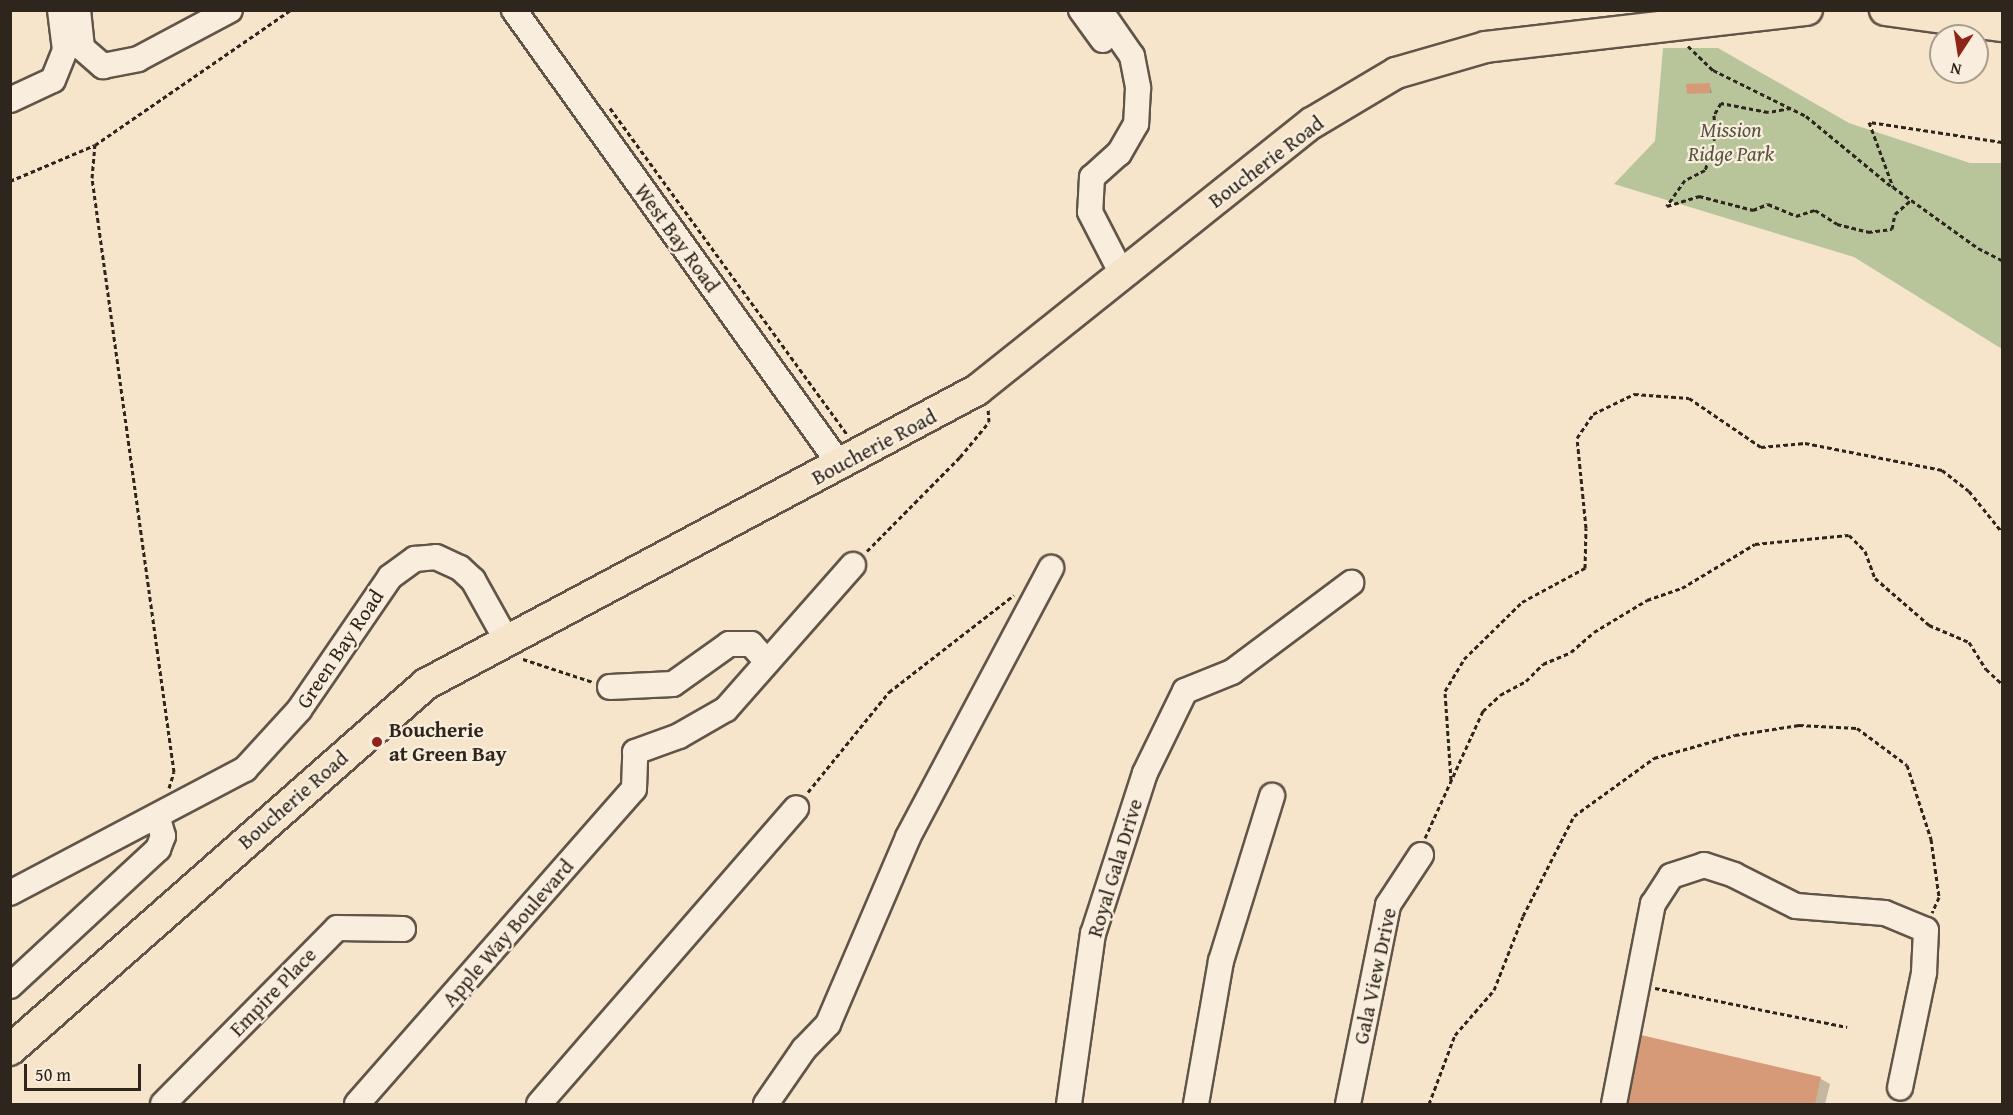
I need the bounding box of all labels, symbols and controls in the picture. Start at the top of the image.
north arrow [1929,24,1989,84]
text: N [1948,57,1963,83]
street label: Boucherie Road [1203,111,1329,213]
park label: Mission Ridge Park [1688,117,1774,167]
street label: West Bay Road [629,179,725,297]
street label: Boucherie Road [807,404,941,490]
street label: Green Bay Road [291,585,389,713]
place label: Boucherie at Green Bay [389,717,507,767]
marker: Boucherie at Green Bay [370,735,384,749]
street label: Boucherie Road [233,745,353,855]
street label: Royal Gala Drive [1082,796,1148,940]
street label: Apple Way Boulevard [437,854,579,1012]
street label: Gala View Drive [1348,905,1402,1047]
street label: Empire Place [224,942,322,1042]
scale bar [27,1052,144,1090]
text: 50 m [35,1061,71,1088]

